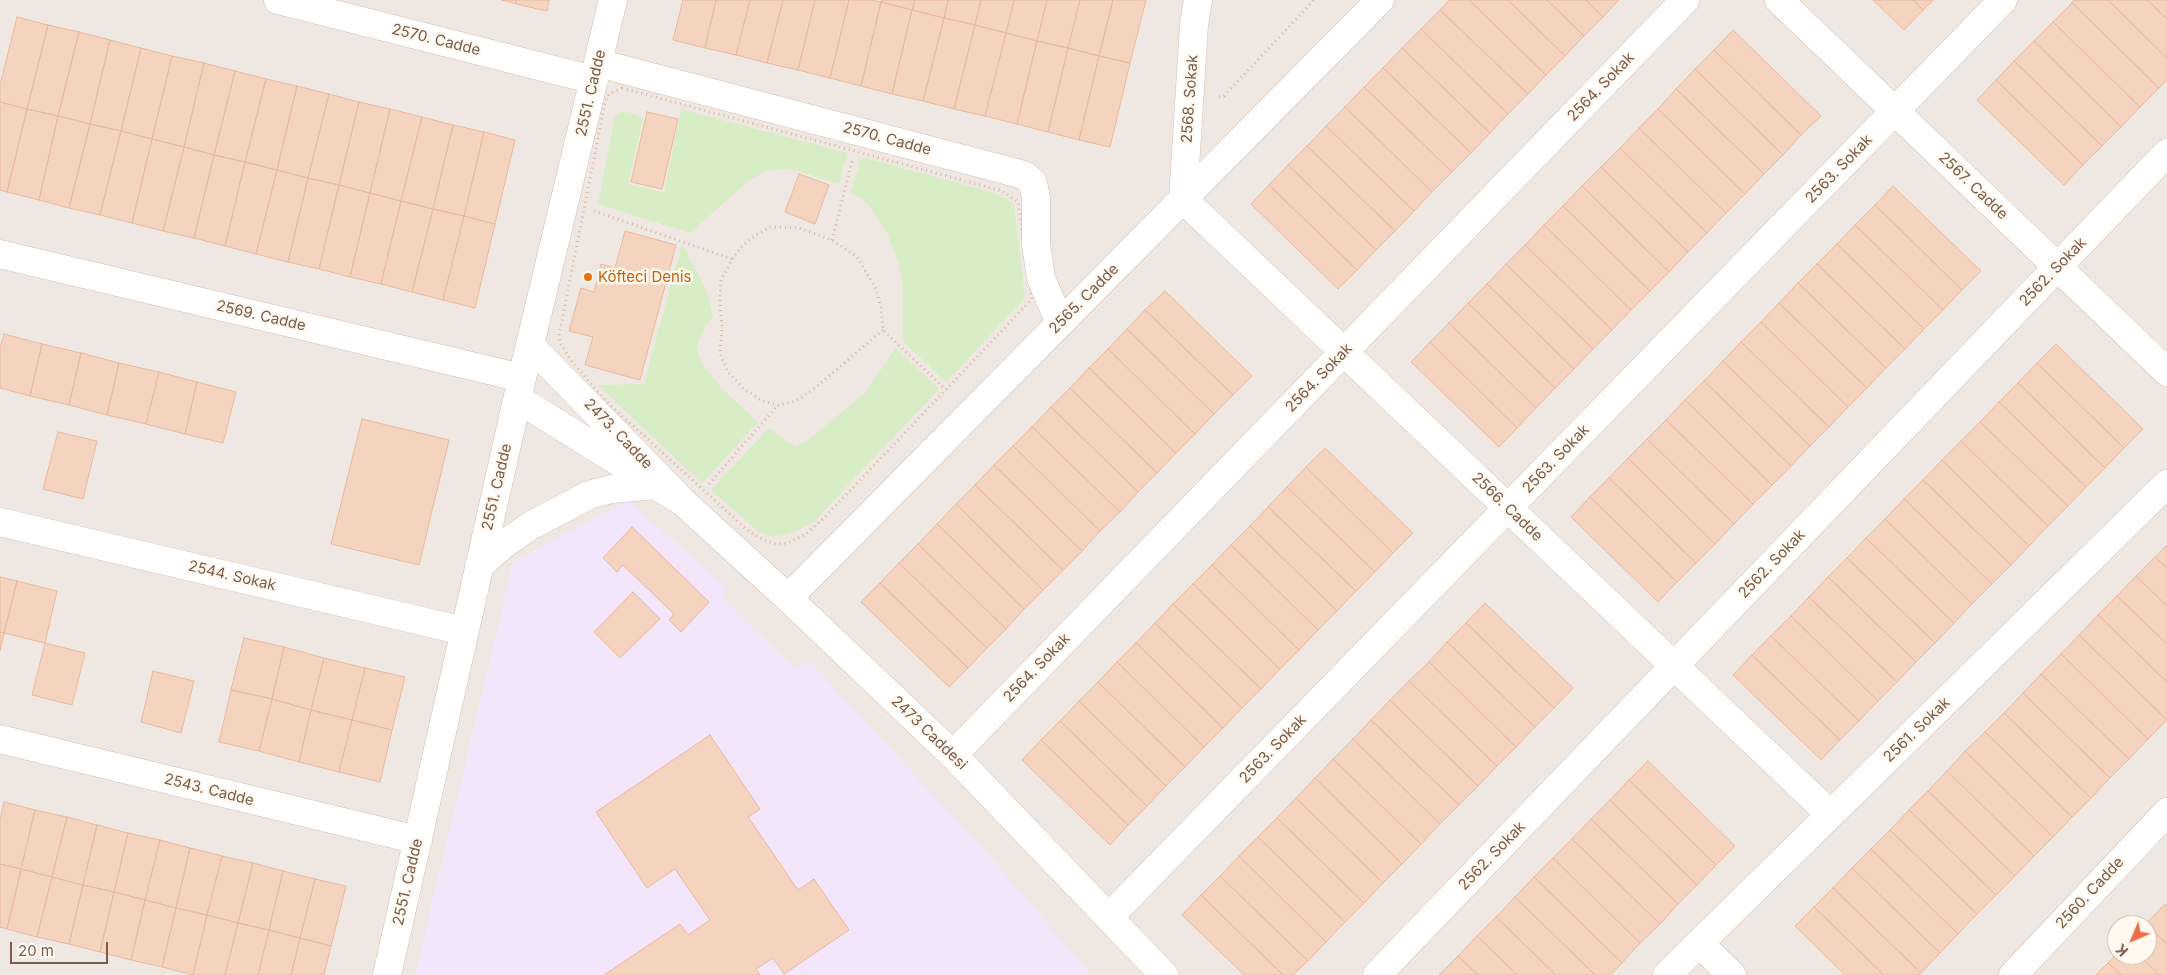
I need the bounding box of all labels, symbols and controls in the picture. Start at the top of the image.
street label: 2570. Cadde [390,20,482,60]
street label: 2551. Cadde [572,48,610,138]
street label: 2564. Sokak [1564,49,1638,125]
street label: 2568. Sokak [1178,54,1202,144]
street label: 2570. Cadde [841,119,933,159]
street label: 2563. Sokak [1802,131,1876,207]
street label: 2567. Cadde [1935,149,2011,223]
street label: 2562. Sokak [2016,234,2090,310]
street label: 2565. Cadde [1045,260,1123,338]
place label: Köfteci Denis [598,268,691,286]
marker: Köfteci Denis [582,271,594,283]
street label: 2569. Cadde [214,297,308,335]
street label: 2564. Sokak [1282,340,1356,416]
street label: 2473. Cadde [580,395,656,473]
street label: 2563. Sokak [1519,421,1593,497]
street label: 2551. Cadde [478,442,516,532]
street label: 2566. Cadde [1468,469,1546,545]
street label: 2562. Sokak [1735,526,1809,602]
street label: 2544. Sokak [187,557,277,595]
street label: 2564. Sokak [1000,630,1074,706]
street label: 2473 Caddesi [887,692,971,774]
street label: 2561. Sokak [1880,694,1954,766]
street label: 2563. Sokak [1236,711,1310,787]
street label: 2543. Cadde [162,770,256,810]
street label: 2562. Sokak [1455,818,1529,894]
street label: 2551. Cadde [389,837,427,927]
street label: 2560. Cadde [2052,853,2128,933]
north arrow [2107,915,2157,965]
scale bar [12,932,110,964]
text: 20 m [18,941,54,960]
text: K [2112,941,2131,960]

